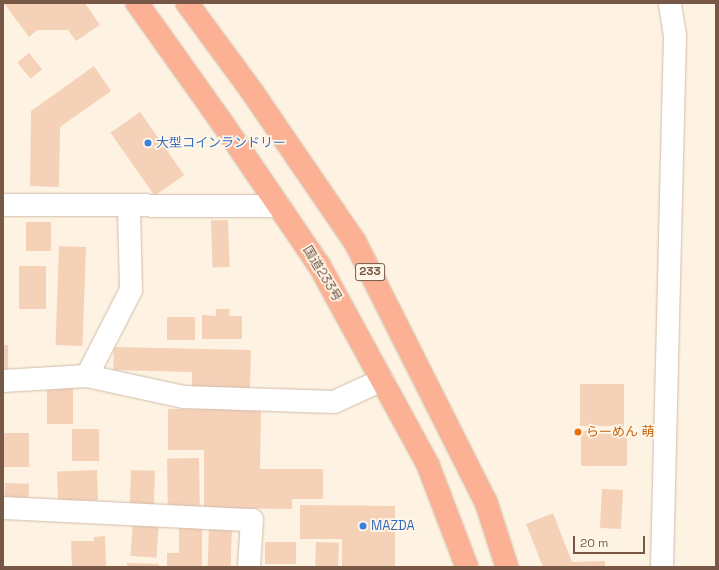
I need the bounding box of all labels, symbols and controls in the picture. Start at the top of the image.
place label: 大型コインランドリー [156,135,286,151]
marker: 大型コインランドリー [143,138,153,148]
street label: 国道233号 [299,243,345,305]
road number: 233 [355,262,385,282]
place label: らーめん 萌 [586,424,654,440]
marker: らーめん 萌 [573,427,583,437]
place label: MAZDA [371,518,415,534]
marker: MAZDA [358,521,368,531]
scale bar [575,528,647,554]
text: 20 m [580,535,608,551]

